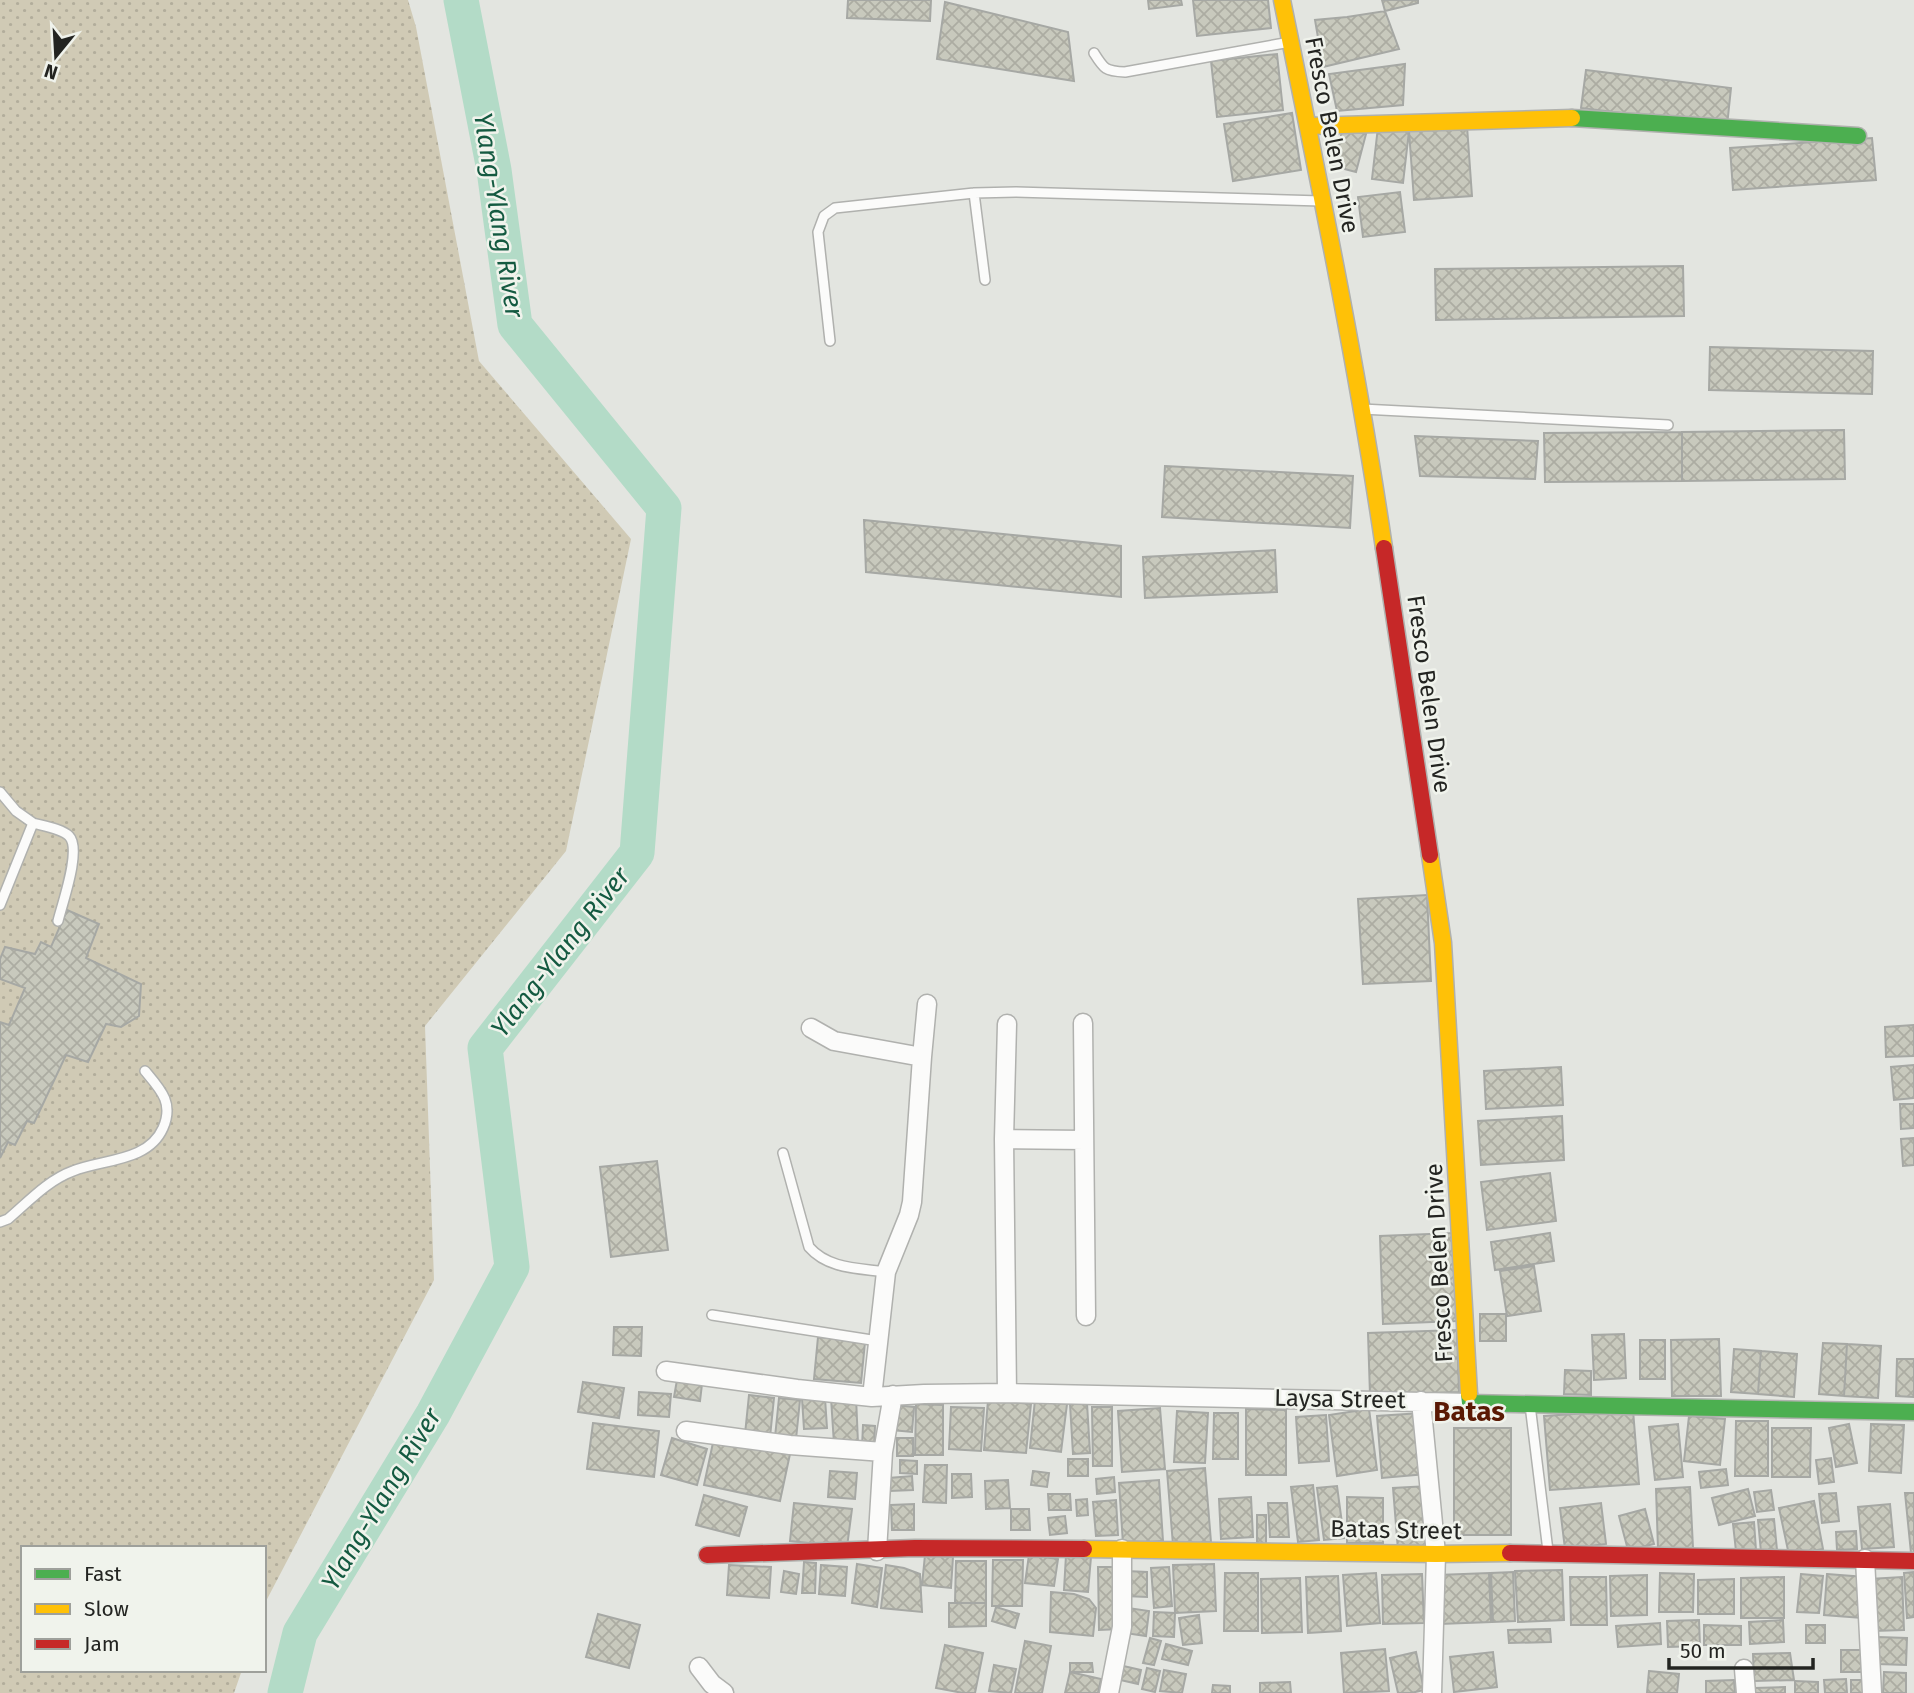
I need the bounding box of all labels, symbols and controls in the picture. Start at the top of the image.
north arrow [21,21,91,91]
street label: Fresco Belen Drive [1299,34,1365,236]
text: N [41,59,60,85]
water label: Ylang-Ylang River [467,111,530,321]
street label: Fresco Belen Drive [1401,593,1457,795]
water label: Ylang-Ylang River [485,860,637,1043]
street label: Fresco Belen Drive [1420,1163,1458,1363]
street label: Laysa Street [1274,1384,1406,1414]
district label: Batas [1433,1395,1505,1428]
water label: Ylang-Ylang River [315,1402,449,1596]
street label: Batas Street [1330,1515,1462,1545]
legend [21,1546,266,1672]
text: Fast [84,1561,122,1587]
text: Slow [84,1596,129,1622]
scale bar [1669,1626,1812,1670]
text: Jam [84,1631,120,1657]
text: 50 m [1680,1638,1726,1664]

